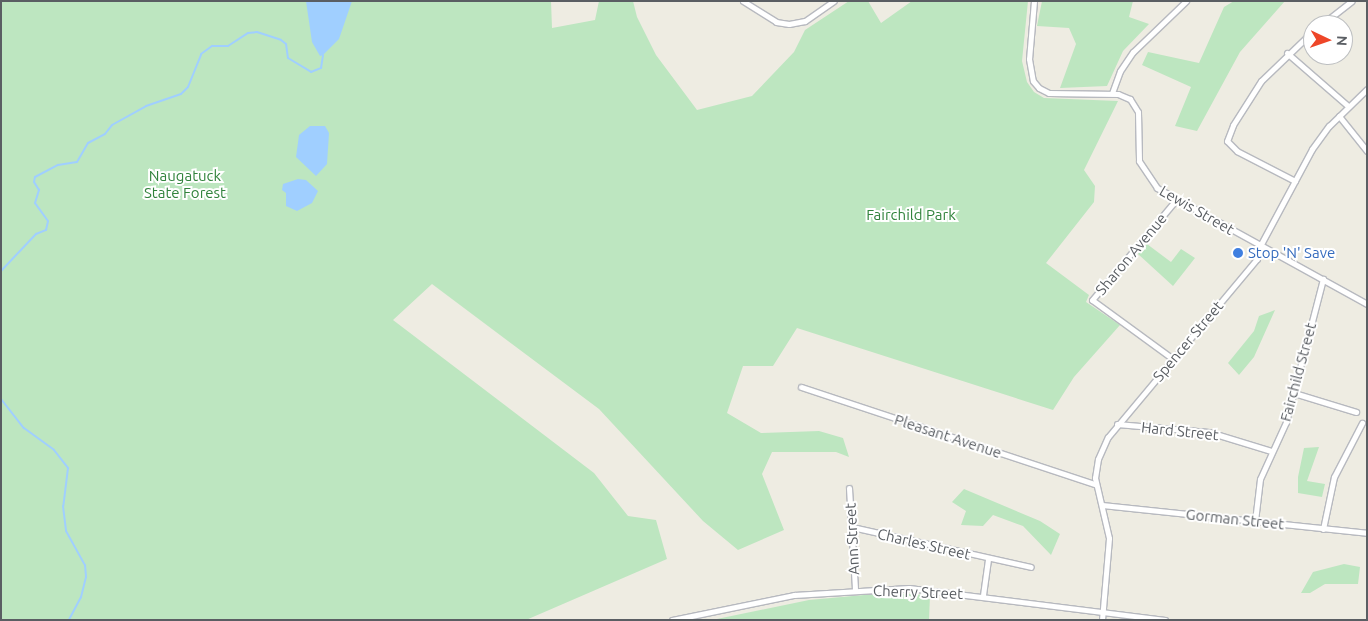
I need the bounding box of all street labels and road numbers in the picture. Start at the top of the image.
street label: Lewis Street [1157,181,1237,239]
street label: Sharon Avenue [1092,209,1170,299]
street label: Spencer Street [1149,297,1227,385]
street label: Fairchild Street [1276,321,1320,423]
street label: Pleasant Avenue [892,410,1004,462]
street label: Hard Street [1140,418,1220,444]
street label: Ann Street [841,502,863,576]
street label: Gorman Street [1185,505,1285,533]
street label: Charles Street [876,525,972,563]
street label: Cherry Street [873,581,963,603]

